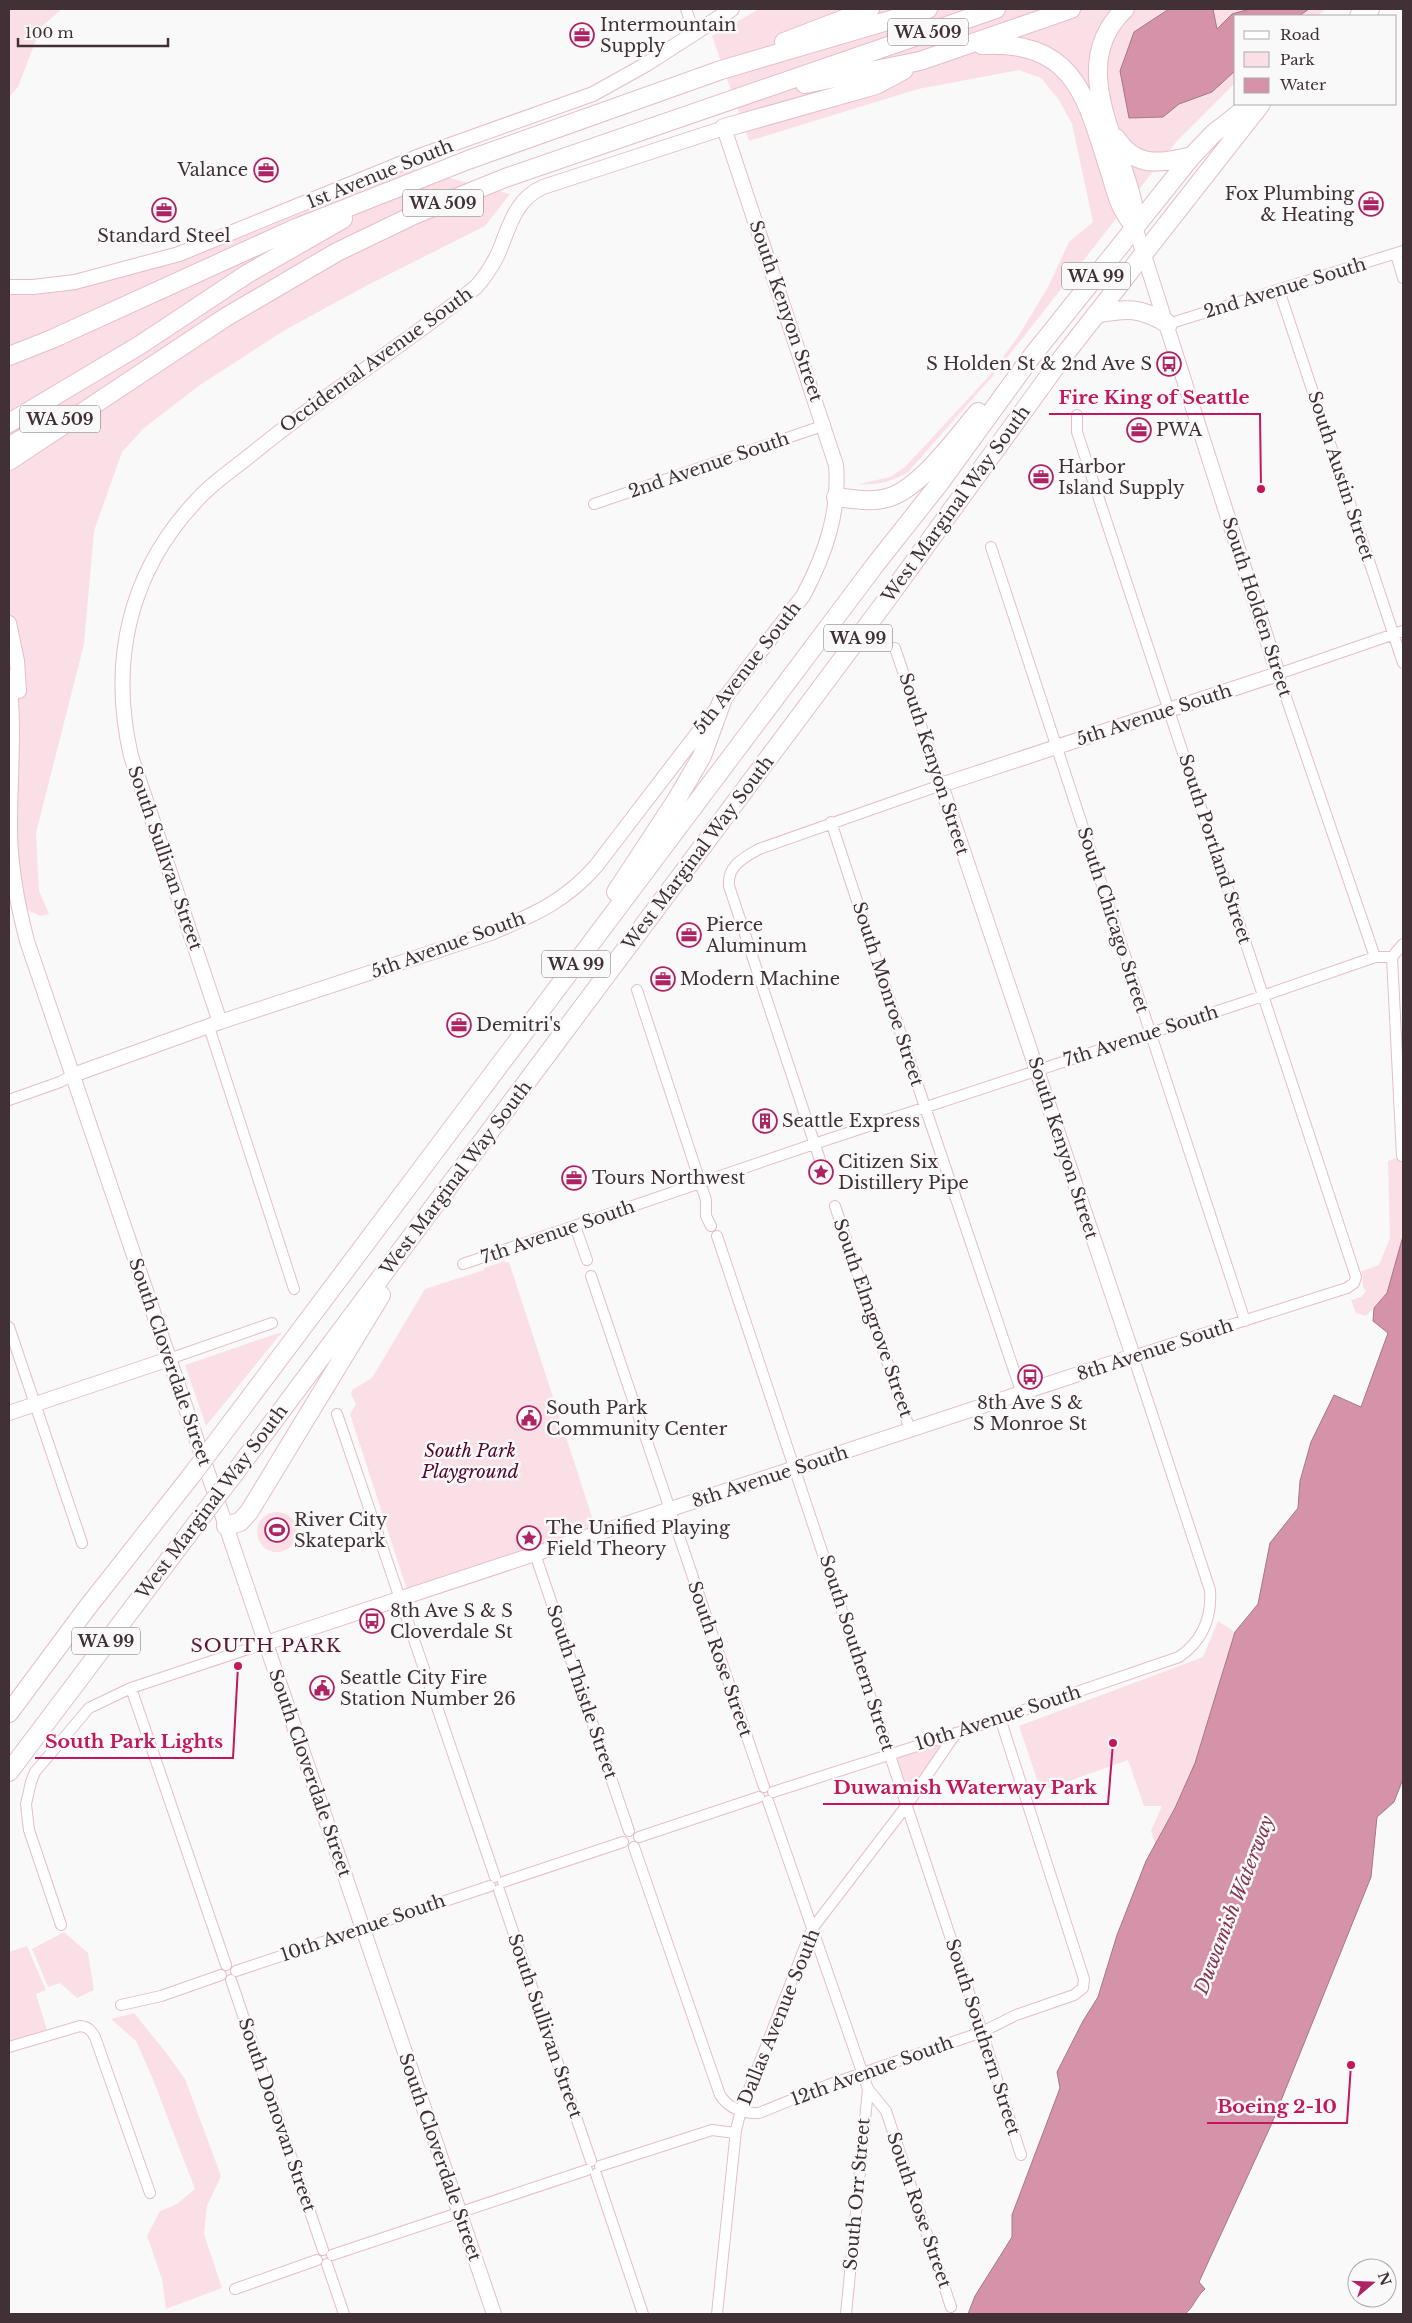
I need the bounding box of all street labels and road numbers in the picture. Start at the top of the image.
road number: WA 509 [888,18,968,46]
street label: 1st Avenue South [304,135,456,213]
road number: WA 509 [403,190,483,217]
street label: South Kenyon Street [745,217,827,405]
street label: 2nd Avenue South [1201,253,1369,323]
road number: WA 99 [1062,262,1130,290]
street label: Occidental Avenue South [275,283,477,437]
street label: South Austin Street [1303,388,1379,564]
street label: West Marginal Way South [877,401,1035,608]
road number: WA 509 [20,406,100,432]
street label: 2nd Avenue South [626,427,792,503]
street label: South Holden Street [1218,514,1297,700]
street label: 5th Avenue South [688,597,806,739]
road number: WA 99 [824,624,892,651]
street label: South Kenyon Street [894,670,974,858]
street label: 5th Avenue South [1073,679,1235,751]
street label: West Marginal Way South [617,751,778,955]
street label: South Portland Street [1174,751,1256,947]
street label: South Sullivan Street [123,763,207,953]
street label: South Chicago Street [1073,824,1154,1016]
street label: South Monroe Street [848,899,928,1089]
street label: 5th Avenue South [368,907,528,983]
road number: WA 99 [542,951,610,978]
street label: 7th Avenue South [1061,1001,1221,1071]
street label: South Kenyon Street [1023,1054,1103,1242]
street label: West Marginal Way South [375,1076,536,1280]
street label: 7th Avenue South [478,1195,638,1269]
street label: South Elmgrove Street [829,1216,917,1420]
street label: South Cloverdale Street [124,1255,216,1469]
street label: 8th Avenue South [1074,1314,1236,1386]
street label: West Marginal Way South [131,1400,292,1604]
street label: 8th Avenue South [689,1441,851,1513]
street label: South Southern Street [815,1552,899,1754]
street label: South Rose Street [683,1578,757,1740]
street label: South Thistle Street [542,1602,622,1782]
road number: WA 99 [72,1628,140,1654]
street label: South Cloverdale Street [264,1666,356,1880]
street label: 10th Avenue South [912,1681,1084,1755]
street label: 10th Avenue South [278,1889,448,1967]
street label: Dallas Avenue South [734,1926,824,2108]
street label: South Sullivan Street [503,1931,587,2121]
street label: South Southern Street [941,1936,1025,2138]
street label: South Donovan Street [233,2015,321,2215]
street label: 12th Avenue South [788,2031,956,2111]
street label: South Cloverdale Street [394,2050,486,2264]
street label: South Orr Street [839,2117,875,2271]
street label: South Rose Street [882,2129,956,2291]

